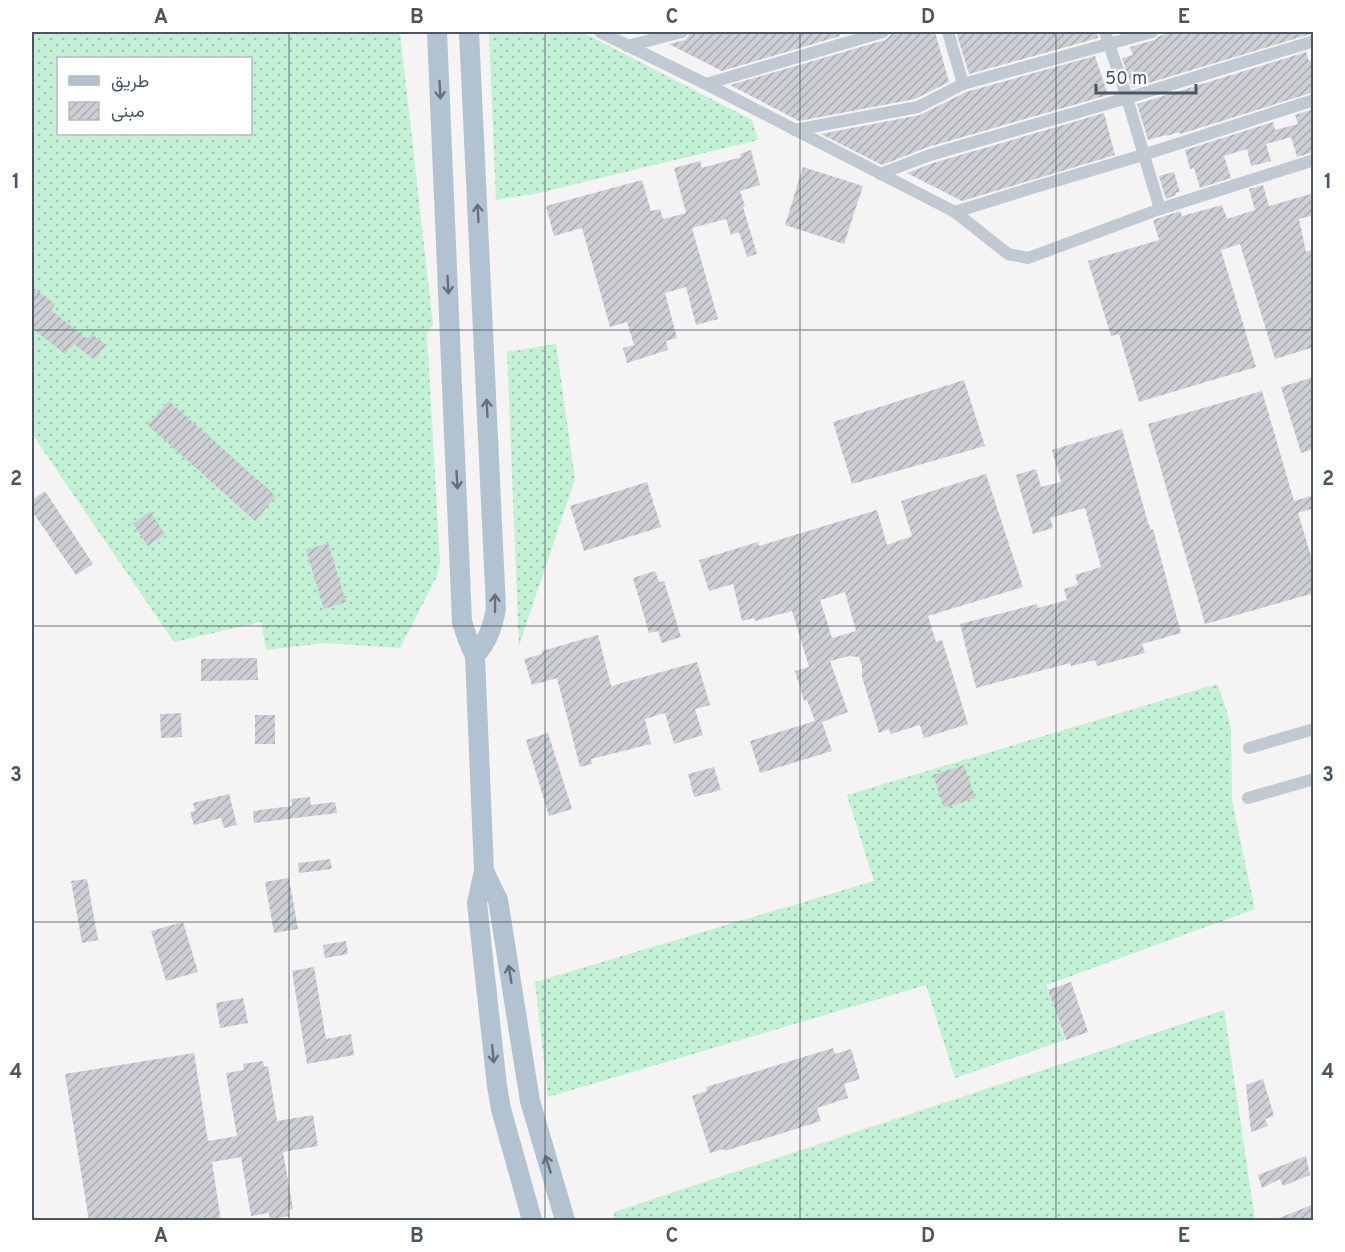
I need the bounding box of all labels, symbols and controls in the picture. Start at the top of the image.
text: A [154,5,168,31]
text: B [410,5,424,31]
text: C [666,5,678,31]
text: D [921,5,935,31]
text: E [1178,5,1190,31]
legend [57,57,252,135]
scale bar [1096,57,1196,95]
text: 50 m [1105,68,1147,91]
text: طريق [111,71,149,94]
one-way arrow [434,79,445,99]
text: مبنى [111,101,145,124]
text: 1 [12,170,20,196]
text: 1 [1324,170,1332,196]
one-way arrow [472,204,483,224]
one-way arrow [443,274,454,294]
one-way arrow [481,399,492,419]
text: 2 [10,467,22,493]
text: 2 [1322,467,1334,493]
one-way arrow [451,469,462,489]
one-way arrow [489,593,501,613]
text: 3 [10,763,22,789]
text: 3 [1322,763,1334,789]
one-way arrow [504,964,515,984]
one-way arrow [488,1044,499,1063]
text: 4 [10,1060,22,1086]
text: 4 [1322,1060,1334,1086]
one-way arrow [542,1155,553,1174]
text: A [154,1224,168,1250]
text: B [410,1224,424,1250]
text: C [666,1224,678,1250]
text: D [921,1224,935,1250]
text: E [1178,1224,1190,1250]

